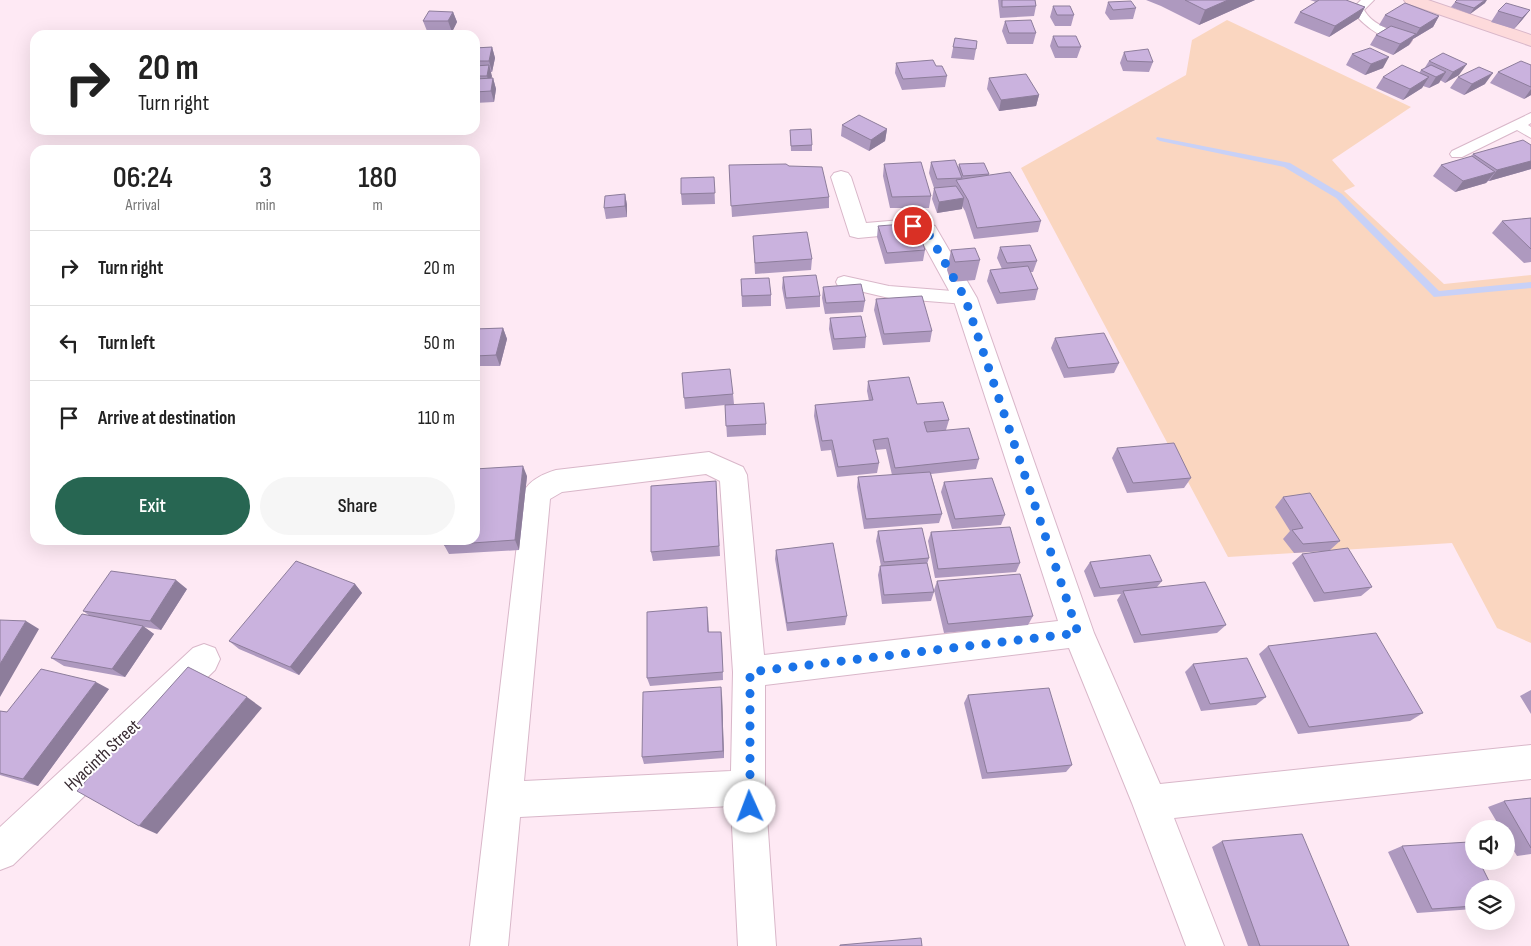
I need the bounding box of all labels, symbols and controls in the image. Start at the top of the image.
text: 20 m [138,47,199,90]
icon: right [55,50,120,115]
text: Turn right [138,90,209,117]
text: 06:24 [113,160,173,196]
text: 3 [259,160,272,196]
text: 180 [358,160,397,196]
text: Arrival [126,196,160,215]
text: min [255,196,276,215]
text: m [373,196,383,215]
pin [892,205,934,247]
icon: arrive [899,212,927,240]
icon: right [55,254,83,282]
text: Turn right [98,257,163,280]
text: 20 m [423,257,455,280]
icon: left [55,329,83,357]
text: Turn left [98,332,155,355]
text: 50 m [424,332,455,355]
icon: arrive [55,404,83,432]
text: Arrive at destination [98,407,236,430]
text: 110 m [418,407,455,430]
button: Exit [55,477,250,535]
button: Share [260,477,455,535]
street label: Hyacinth Street [60,715,145,795]
position arrow [723,780,775,832]
map controls [1465,820,1515,930]
button: sound [1465,820,1515,870]
button: layers [1465,880,1515,930]

